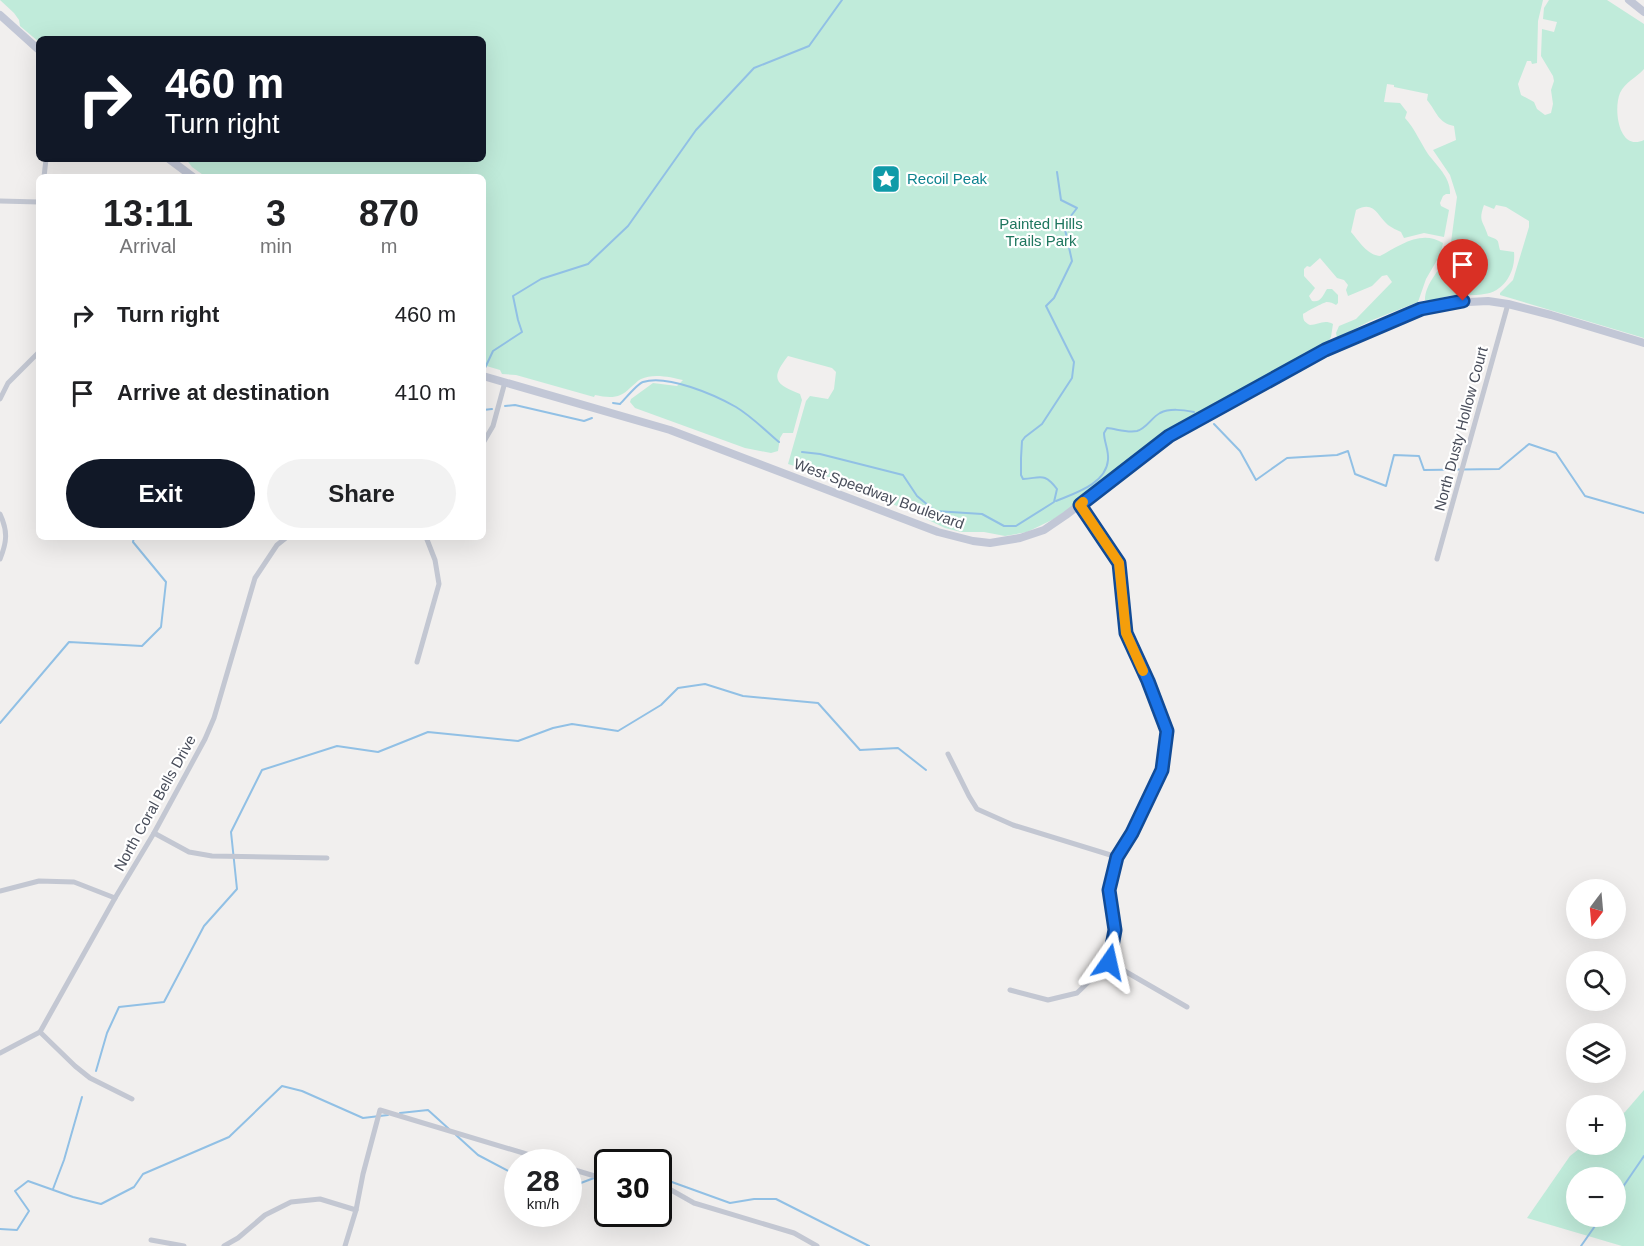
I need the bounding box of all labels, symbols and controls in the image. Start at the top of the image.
icon: right [66,60,144,138]
text: 460 m [165,60,284,107]
text: Turn right [165,109,280,139]
place icon: Recoil Peak [870,163,902,195]
place label: Recoil Peak [907,170,988,187]
text: 13:11 [103,193,193,234]
text: 3 [266,193,286,234]
text: 870 [359,193,419,234]
park label: Painted Hills Trails Park [999,215,1083,249]
text: Arrival [120,235,176,257]
text: min [260,235,292,257]
text: m [381,235,397,257]
pin [1437,239,1488,301]
icon: arrive [1446,248,1479,281]
icon: right [66,299,99,332]
text: Turn right [117,302,219,327]
text: 460 m [395,302,456,327]
street label: North Dusty Hollow Court [1430,344,1491,513]
icon: arrive [66,377,99,410]
text: Arrive at destination [117,380,330,405]
text: 410 m [395,380,456,405]
street label: West Speedway Boulevard [792,455,967,532]
button: Exit [66,459,255,528]
button: Share [267,459,456,528]
street label: North Coral Bells Drive [110,732,199,874]
north arrow [1566,879,1626,939]
map controls [1566,879,1626,1227]
position arrow [1077,930,1141,994]
button: search [1566,951,1626,1011]
button: layers [1566,1023,1626,1083]
button: + [1566,1095,1626,1155]
speed limit sign: 30 [594,1149,672,1227]
text: 28 [526,1164,560,1197]
button: − [1566,1167,1626,1227]
text: km/h [527,1195,559,1212]

